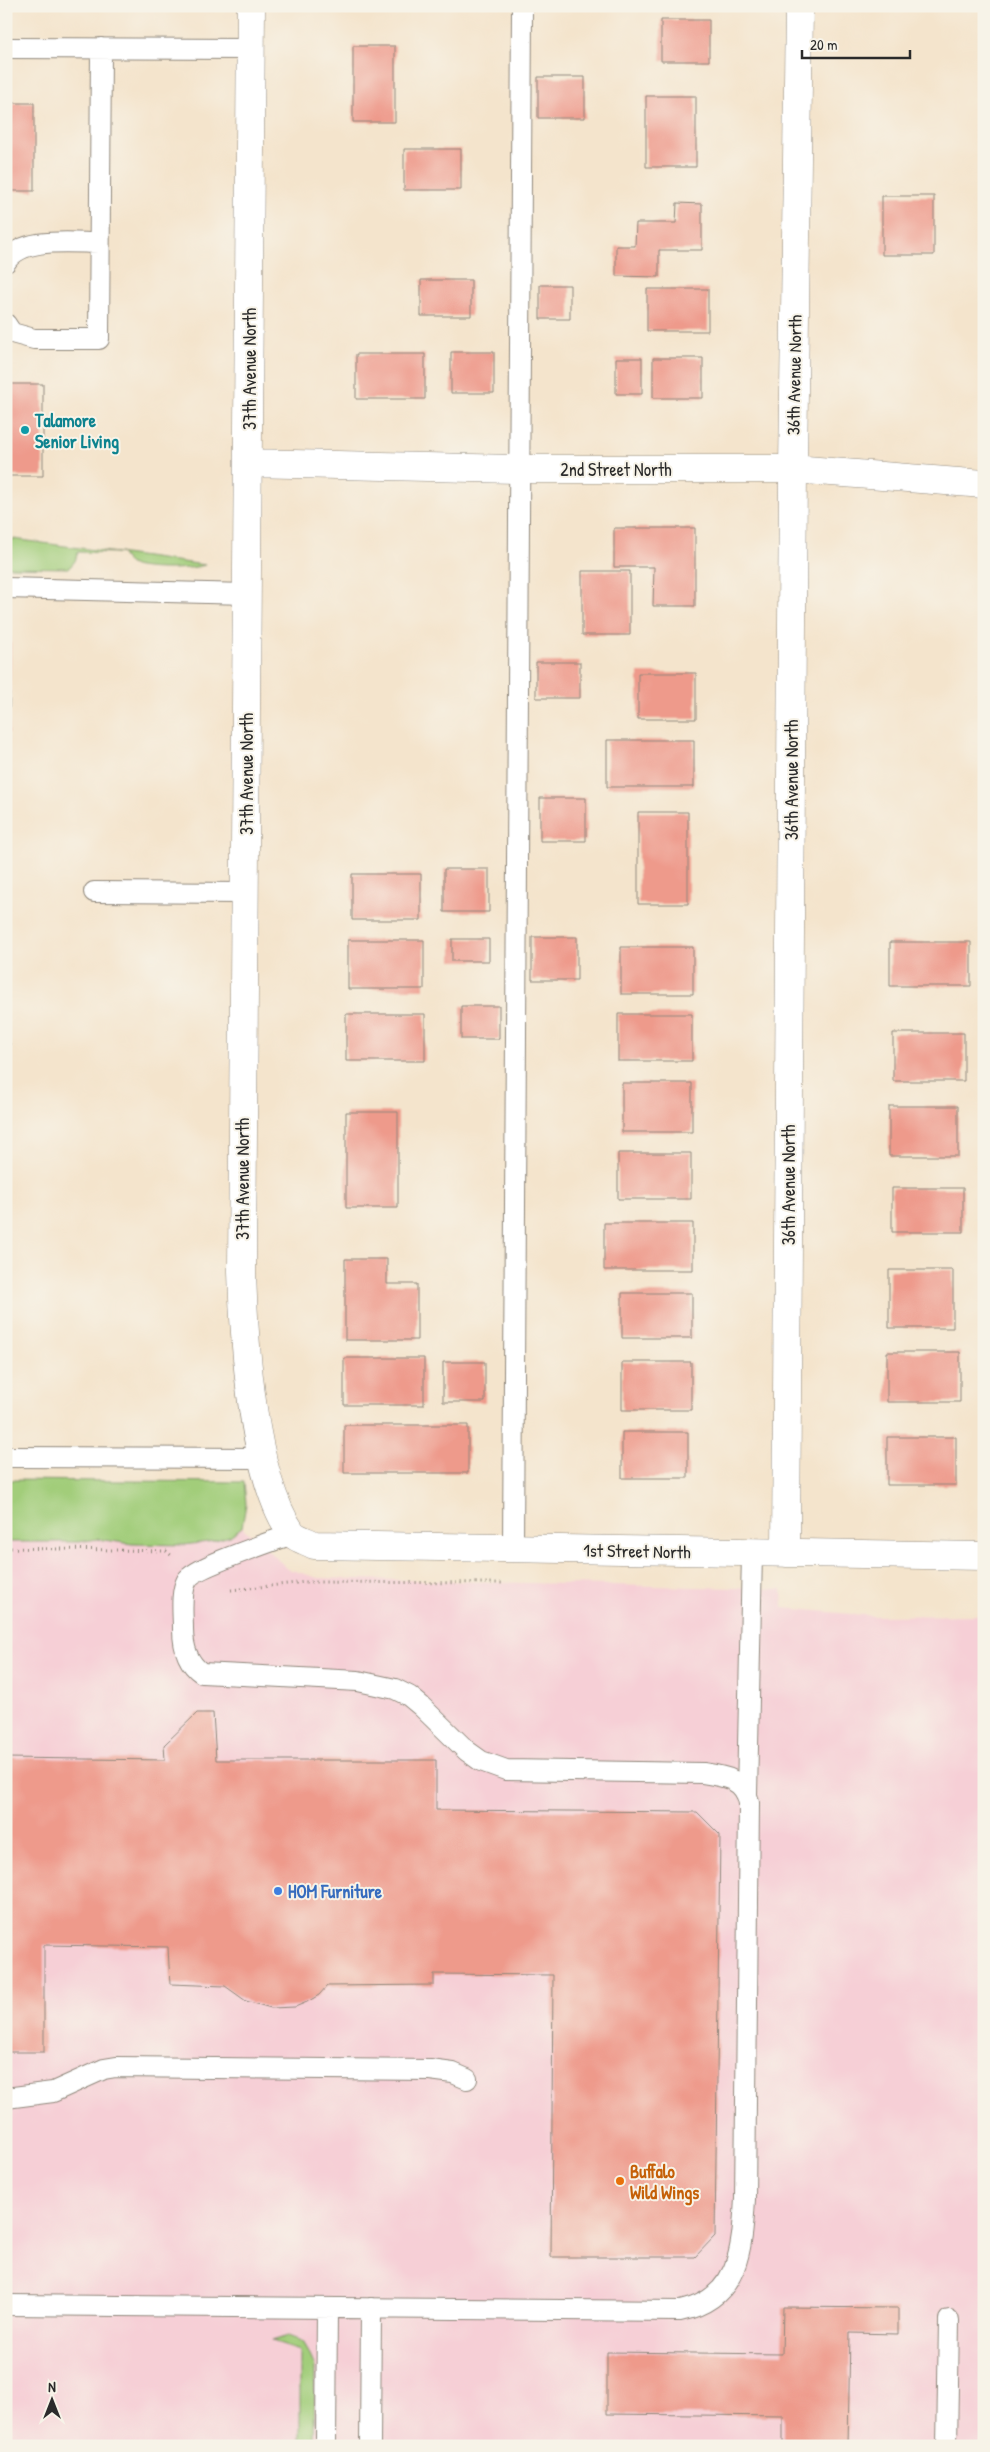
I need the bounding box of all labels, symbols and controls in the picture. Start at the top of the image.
scale bar [802,28,910,60]
text: 20 m [810,34,837,55]
street label: 37th Avenue North [237,307,262,430]
street label: 36th Avenue North [780,314,808,435]
place label: Talamore Senior Living [34,408,119,455]
marker: Talamore Senior Living [19,424,31,436]
street label: 2nd Street North [560,457,672,482]
street label: 37th Avenue North [234,712,259,835]
street label: 36th Avenue North [779,719,804,840]
street label: 37th Avenue North [230,1117,255,1240]
street label: 36th Avenue North [776,1124,801,1245]
street label: 1st Street North [583,1538,691,1564]
place label: HOM Furniture [288,1879,383,1904]
marker: HOM Furniture [272,1885,284,1897]
place label: Buffalo Wild Wings [630,2159,699,2206]
marker: Buffalo Wild Wings [614,2175,626,2187]
north arrow [28,2374,78,2424]
text: N [48,2377,56,2396]

